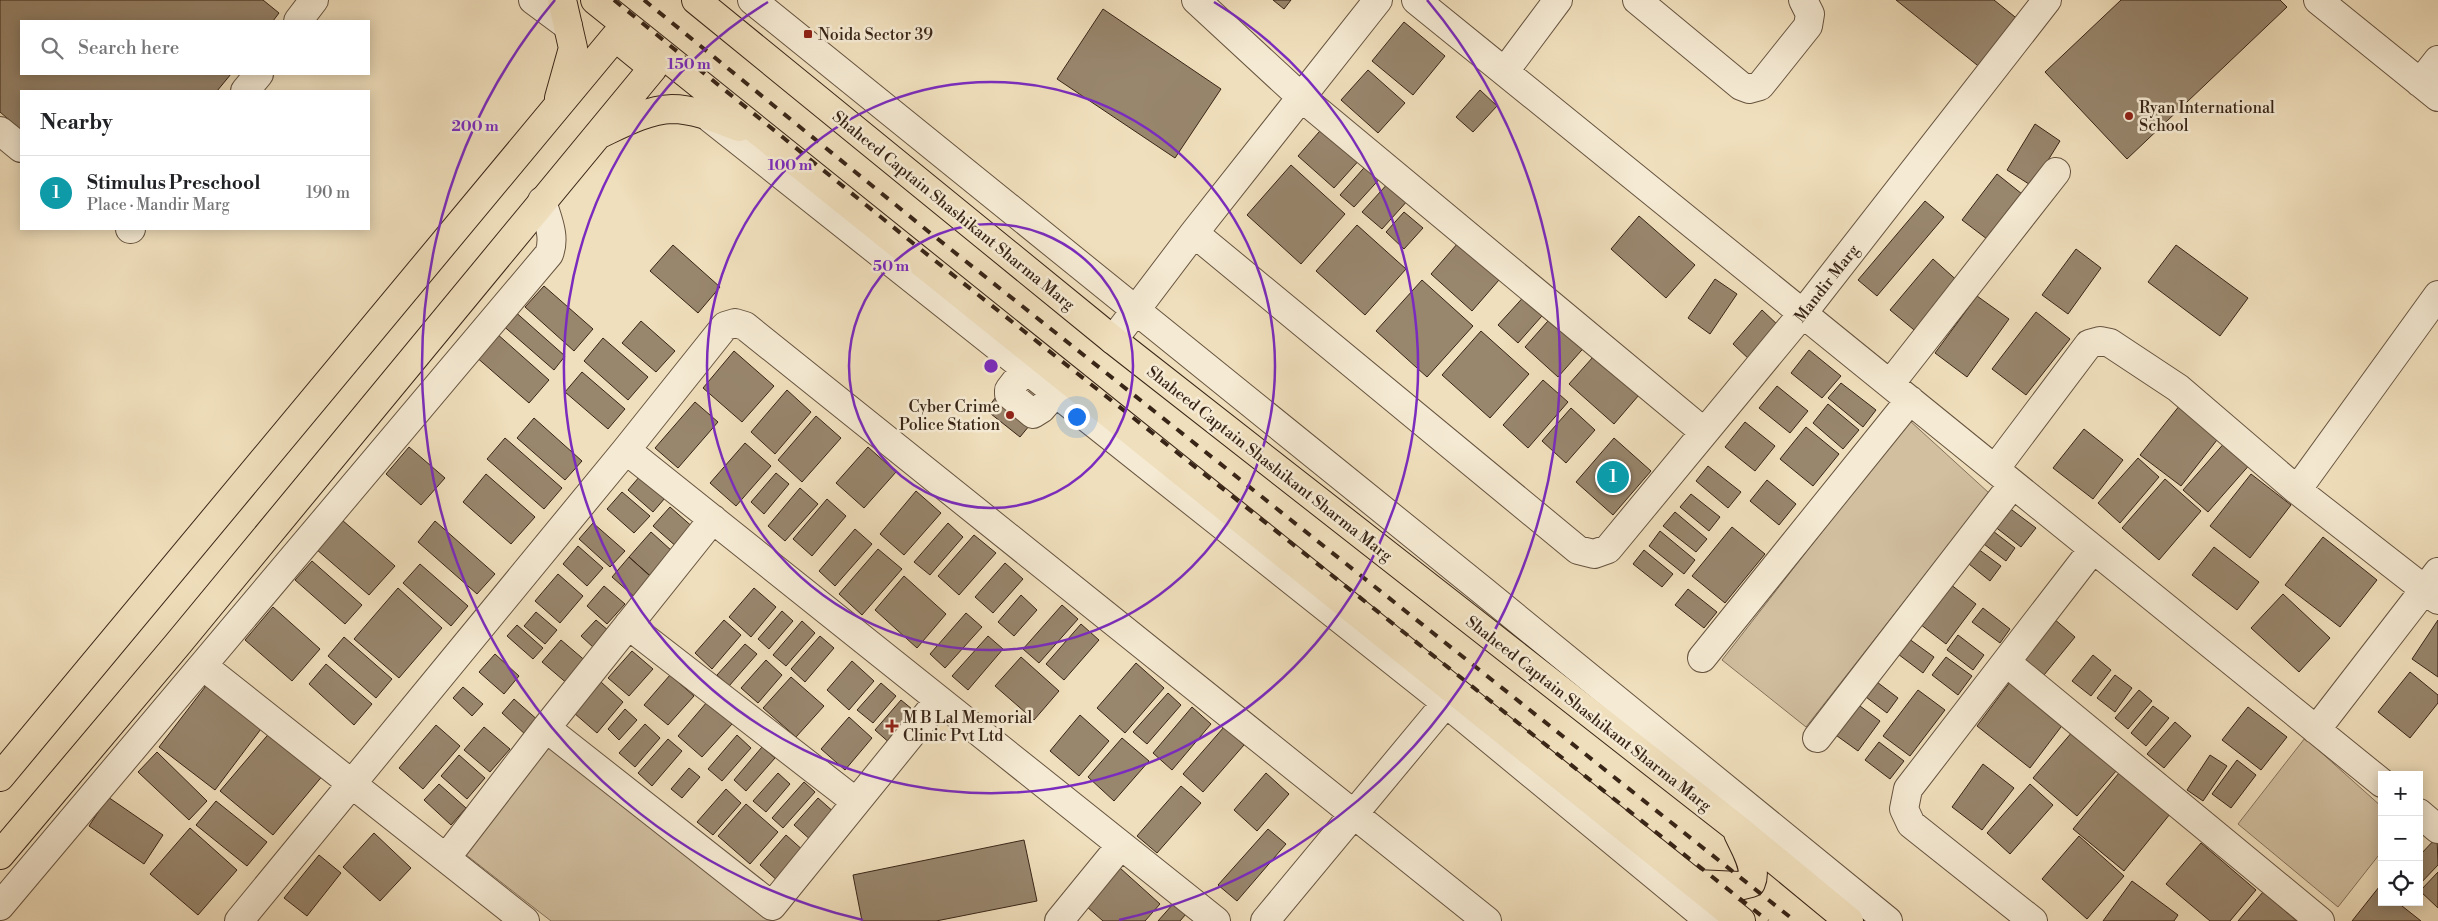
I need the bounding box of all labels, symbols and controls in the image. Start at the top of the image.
search box [20,20,370,75]
place label: Noida Sector 39 [818,25,933,45]
marker: Noida Sector 39 [802,28,814,40]
icon: search [38,34,66,62]
text: Search here [78,36,179,60]
text: 150 m [667,55,711,74]
place label: Ryan International School [2139,98,2275,136]
street label: Shaheed Captain Shashikant Sharma Marg [828,107,1079,315]
text: Nearby [40,110,113,136]
marker: Ryan International School [2123,110,2135,122]
text: 200 m [451,117,499,136]
text: 100 m [768,156,813,175]
text: Stimulus Preschool [87,171,260,195]
text: 1 [52,183,60,203]
text: 190 m [306,183,350,203]
text: Place · Mandir Marg [87,195,230,215]
street label: Mandir Marg [1790,240,1864,327]
text: 50 m [873,257,909,276]
centre of rings [982,357,1000,375]
street label: Shaheed Captain Shashikant Sharma Marg [1143,362,1397,566]
place label: Cyber Crime Police Station [899,397,1000,435]
your location [1064,404,1090,430]
marker: Cyber Crime Police Station [1004,409,1016,421]
pin: 1 [1597,458,1629,496]
street label: Shaheed Captain Shashikant Sharma Marg [1462,612,1716,816]
place label: M B Lal Memorial Clinic Pvt Ltd [903,708,1033,746]
marker: M B Lal Memorial Clinic Pvt Ltd [885,719,899,733]
map controls [2378,771,2423,906]
button: + [2378,771,2423,816]
button: − [2378,816,2423,861]
button: locate [2378,861,2423,906]

